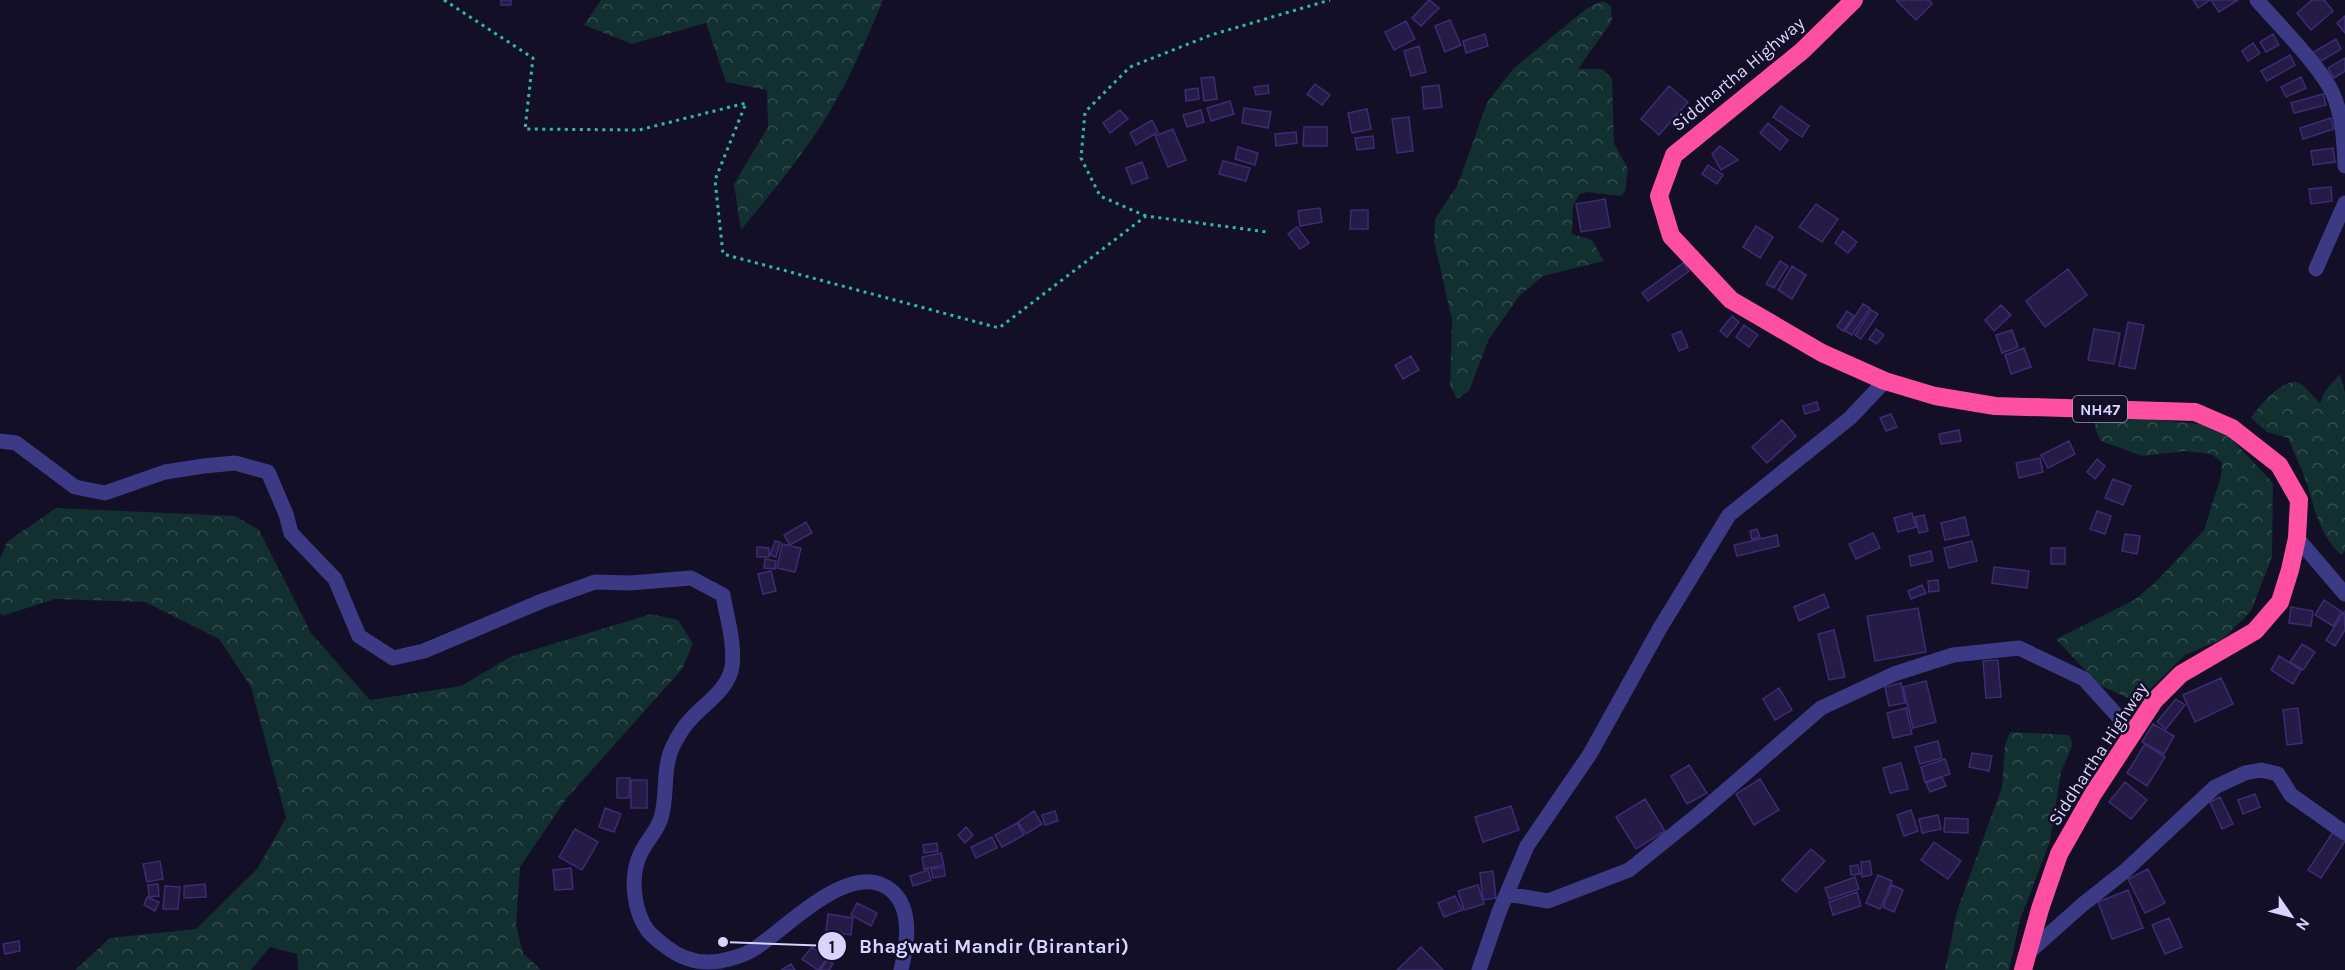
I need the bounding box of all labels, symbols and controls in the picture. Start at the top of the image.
street label: Siddhartha Highway [1667,12,1809,136]
road number: NH47 [2073,396,2127,422]
street label: Siddhartha Highway [2043,678,2153,830]
north arrow [2261,886,2321,946]
text: N [2292,914,2314,934]
callout: Bhagwati Mandir (Birantari) [817,927,1141,965]
text: Bhagwati Mandir (Birantari) [859,935,1129,958]
text: 1 [829,936,835,958]

